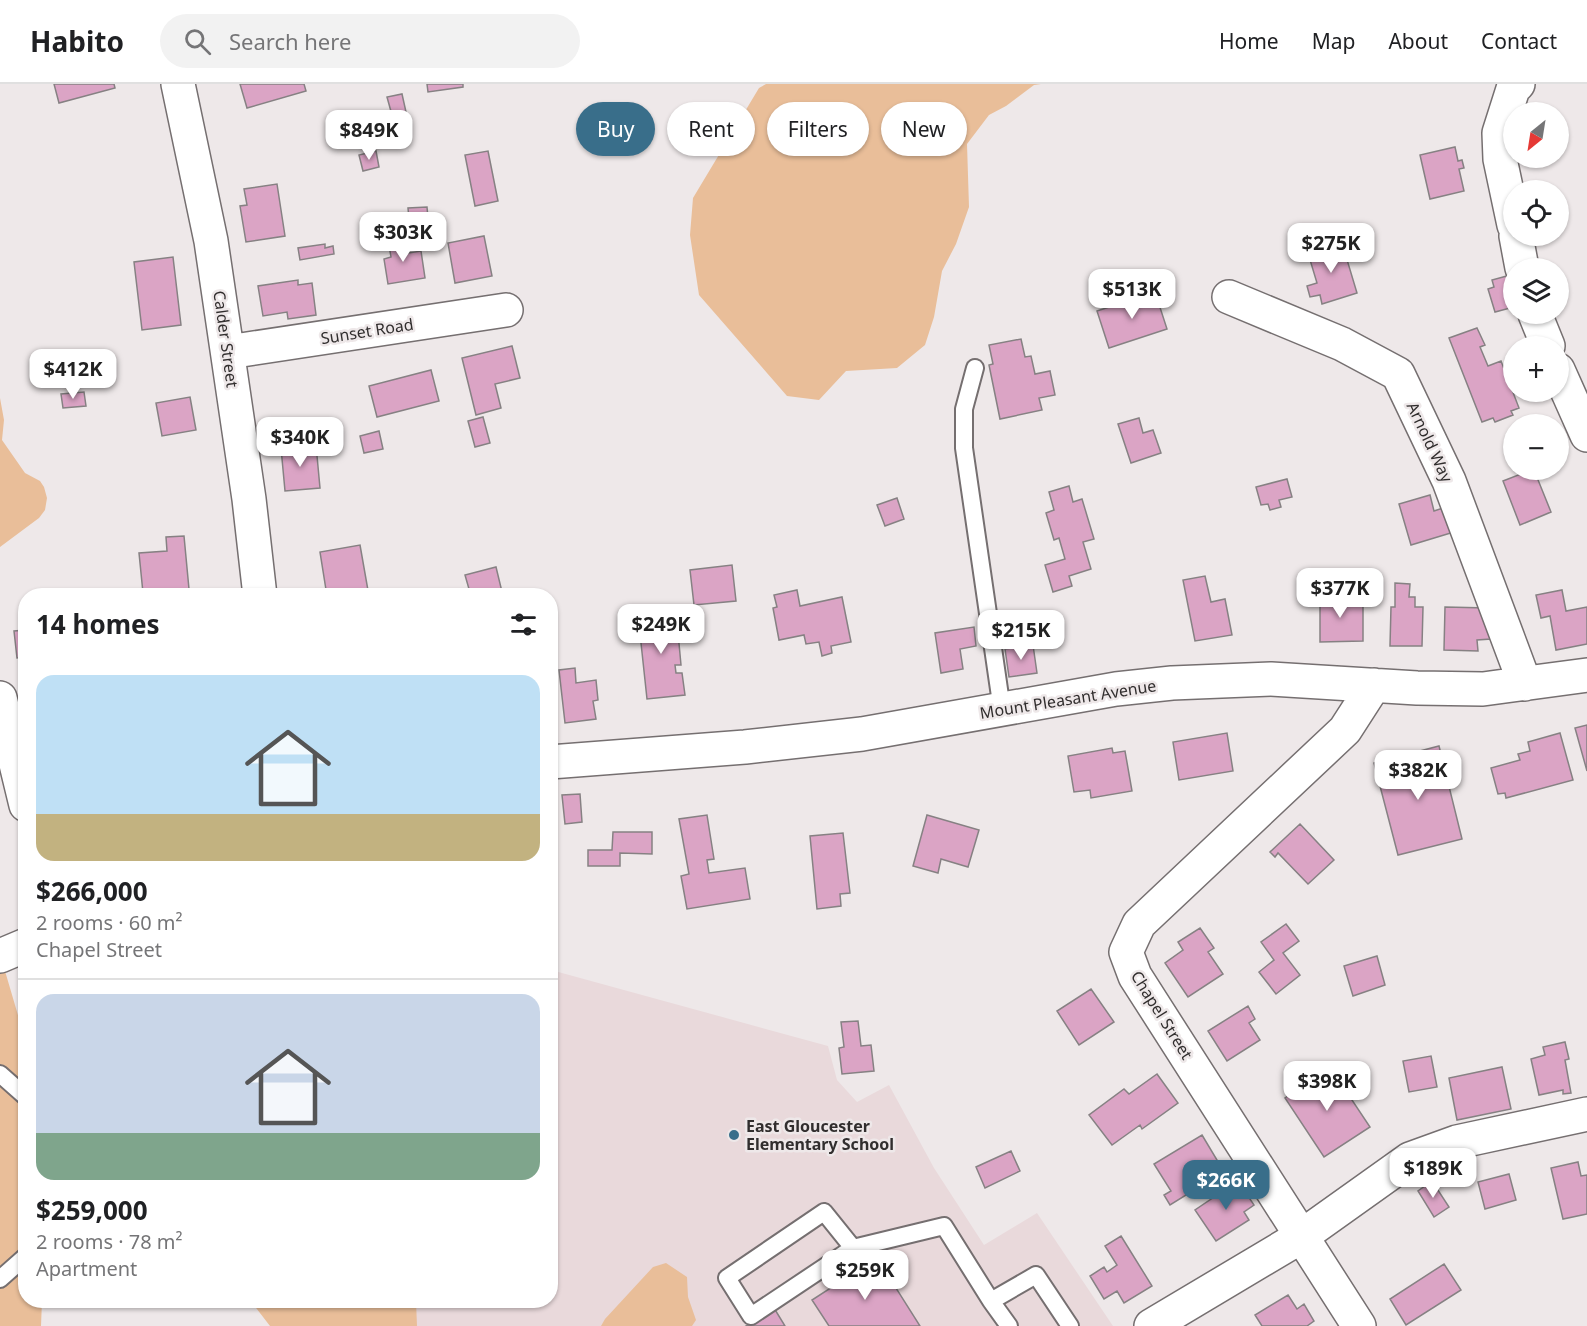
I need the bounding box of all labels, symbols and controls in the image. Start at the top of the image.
search box [160,14,580,68]
text: Habito [30,22,124,60]
icon: search [181,25,214,58]
text: Search here [229,26,351,56]
text: Home [1219,27,1279,55]
text: Map [1312,27,1355,55]
text: About [1388,27,1448,55]
text: Contact [1481,27,1557,55]
chip: Buy [576,102,655,156]
chip: Rent [667,102,755,156]
chip: Filters [767,102,869,156]
chip: New [881,102,967,156]
north arrow [1503,102,1569,168]
map controls [1503,102,1569,480]
pin: $849K [327,110,411,161]
text: $849K [339,116,399,143]
button: locate [1503,180,1569,246]
pin: $303K [361,212,445,263]
text: $303K [373,218,433,245]
pin: $275K [1289,223,1373,274]
text: $275K [1301,229,1361,256]
button: layers [1503,258,1569,324]
pin: $513K [1090,269,1174,320]
text: $513K [1102,275,1162,302]
street label: Calder Street [208,289,244,389]
street label: Sunset Road [319,313,415,349]
button: + [1503,336,1569,402]
pin: $412K [31,349,115,400]
text: $412K [43,355,103,382]
street label: Arnold Way [1402,398,1459,486]
button: − [1503,414,1569,480]
pin: $340K [258,417,342,468]
text: $340K [270,423,330,450]
pin: $377K [1298,568,1382,619]
text: $377K [1310,574,1370,601]
pin: $249K [619,604,703,655]
text: 14 homes [36,606,160,642]
icon: filters [507,608,540,641]
text: $249K [631,610,691,637]
pin: $215K [979,610,1063,661]
text: $215K [991,616,1051,643]
street label: Mount Pleasant Avenue [978,674,1158,724]
icon: home [234,714,342,822]
pin: $382K [1376,750,1460,801]
text: $382K [1388,756,1448,783]
text: $266,000 [36,873,148,909]
text: 2 rooms · 60 m² [36,909,183,936]
text: Chapel Street [36,936,162,963]
street label: Chapel Street [1126,966,1198,1064]
icon: home [234,1033,342,1141]
pin: $398K [1285,1061,1369,1112]
text: $398K [1297,1067,1357,1094]
place label: East Gloucester Elementary School [746,1115,894,1155]
marker: East Gloucester Elementary School [727,1128,741,1142]
pin: $189K [1391,1148,1475,1199]
text: $189K [1403,1154,1463,1181]
pin: $266K [1184,1160,1268,1211]
text: $266K [1196,1166,1256,1193]
text: $259,000 [36,1192,148,1228]
text: 2 rooms · 78 m² [36,1228,183,1255]
pin: $259K [823,1250,907,1301]
text: Apartment [36,1255,137,1282]
text: $259K [835,1256,895,1283]

